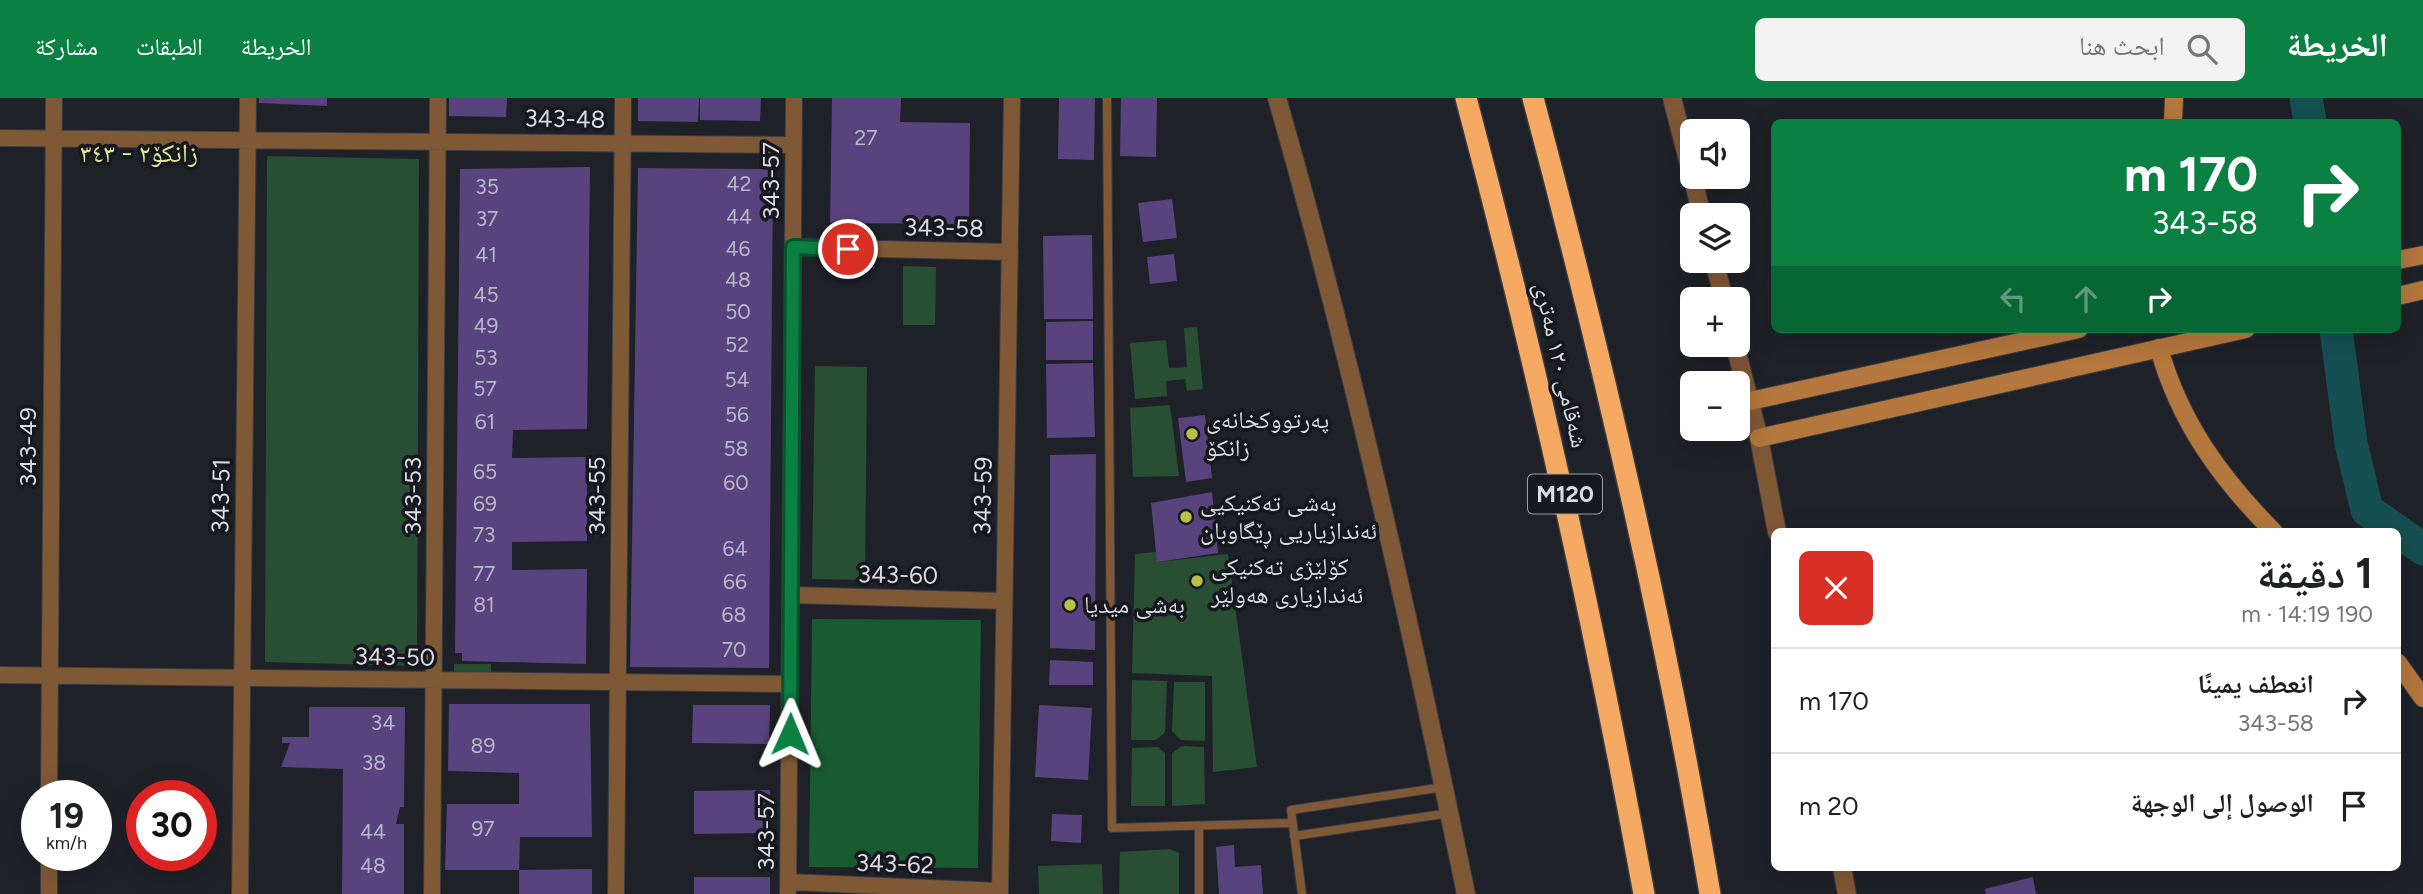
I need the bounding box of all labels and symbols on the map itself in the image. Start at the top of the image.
street label: 343-48 [524,103,606,134]
house number: 27 [854,125,878,150]
district label: زانکۆ٢ - ٣٤٣ [80,137,198,169]
street label: 343-57 [756,142,785,220]
house number: 42 [727,171,751,196]
house number: 35 [475,174,499,199]
house number: 44 [726,204,752,229]
house number: 37 [476,206,498,231]
street label: 343-58 [904,212,984,243]
pin [818,219,878,279]
house number: 46 [726,236,751,261]
house number: 41 [475,242,497,267]
house number: 48 [725,267,751,292]
street label: شەقامی ١٢٠ مەتری [1528,279,1595,450]
house number: 45 [473,282,499,307]
house number: 50 [725,299,751,324]
house number: 49 [474,313,498,338]
house number: 52 [725,332,749,357]
house number: 53 [474,345,498,370]
house number: 54 [724,367,750,392]
house number: 57 [473,376,497,401]
house number: 56 [725,402,749,427]
place label: پەرتووکخانەی زانکۆ [1206,405,1329,462]
street label: 343-49 [13,407,42,487]
house number: 61 [475,409,495,434]
marker: پەرتووکخانەی زانکۆ [1184,426,1200,442]
house number: 58 [724,436,748,461]
street label: 343-53 [398,457,427,535]
street label: 343-55 [582,457,611,535]
street label: 343-59 [967,457,998,535]
street label: 343-51 [205,458,236,534]
house number: 65 [473,459,497,484]
house number: 60 [723,470,749,495]
road number: M120 [1528,474,1602,514]
place label: بەشی تەکنیکیی ئەندازیاریی ڕێگاوبان [1200,488,1377,549]
house number: 69 [473,491,497,516]
marker: بەشی تەکنیکیی ئەندازیاریی ڕێگاوبان [1178,509,1194,525]
house number: 73 [473,522,495,547]
house number: 64 [723,536,747,561]
place label: کۆلێژی تەکنیکی ئەندازیاری هەولێر [1210,552,1363,609]
street label: 343-60 [858,559,938,590]
house number: 77 [473,561,495,586]
house number: 66 [723,569,747,594]
marker: کۆلێژی تەکنیکی ئەندازیاری هەولێر [1189,573,1205,589]
place label: بەشی میدیا [1084,590,1185,619]
house number: 81 [473,592,495,617]
marker: بەشی میدیا [1062,597,1078,613]
house number: 68 [722,602,746,627]
house number: 70 [722,637,746,662]
street label: 343-50 [355,641,435,672]
position arrow [753,697,827,771]
house number: 34 [371,710,395,735]
house number: 89 [471,733,495,758]
house number: 38 [362,750,386,775]
speed limit sign: 30 [126,780,217,871]
street label: 343-57 [751,793,780,871]
house number: 97 [471,816,495,841]
house number: 44 [360,819,386,844]
street label: 343-62 [856,848,935,879]
house number: 48 [360,853,386,878]

